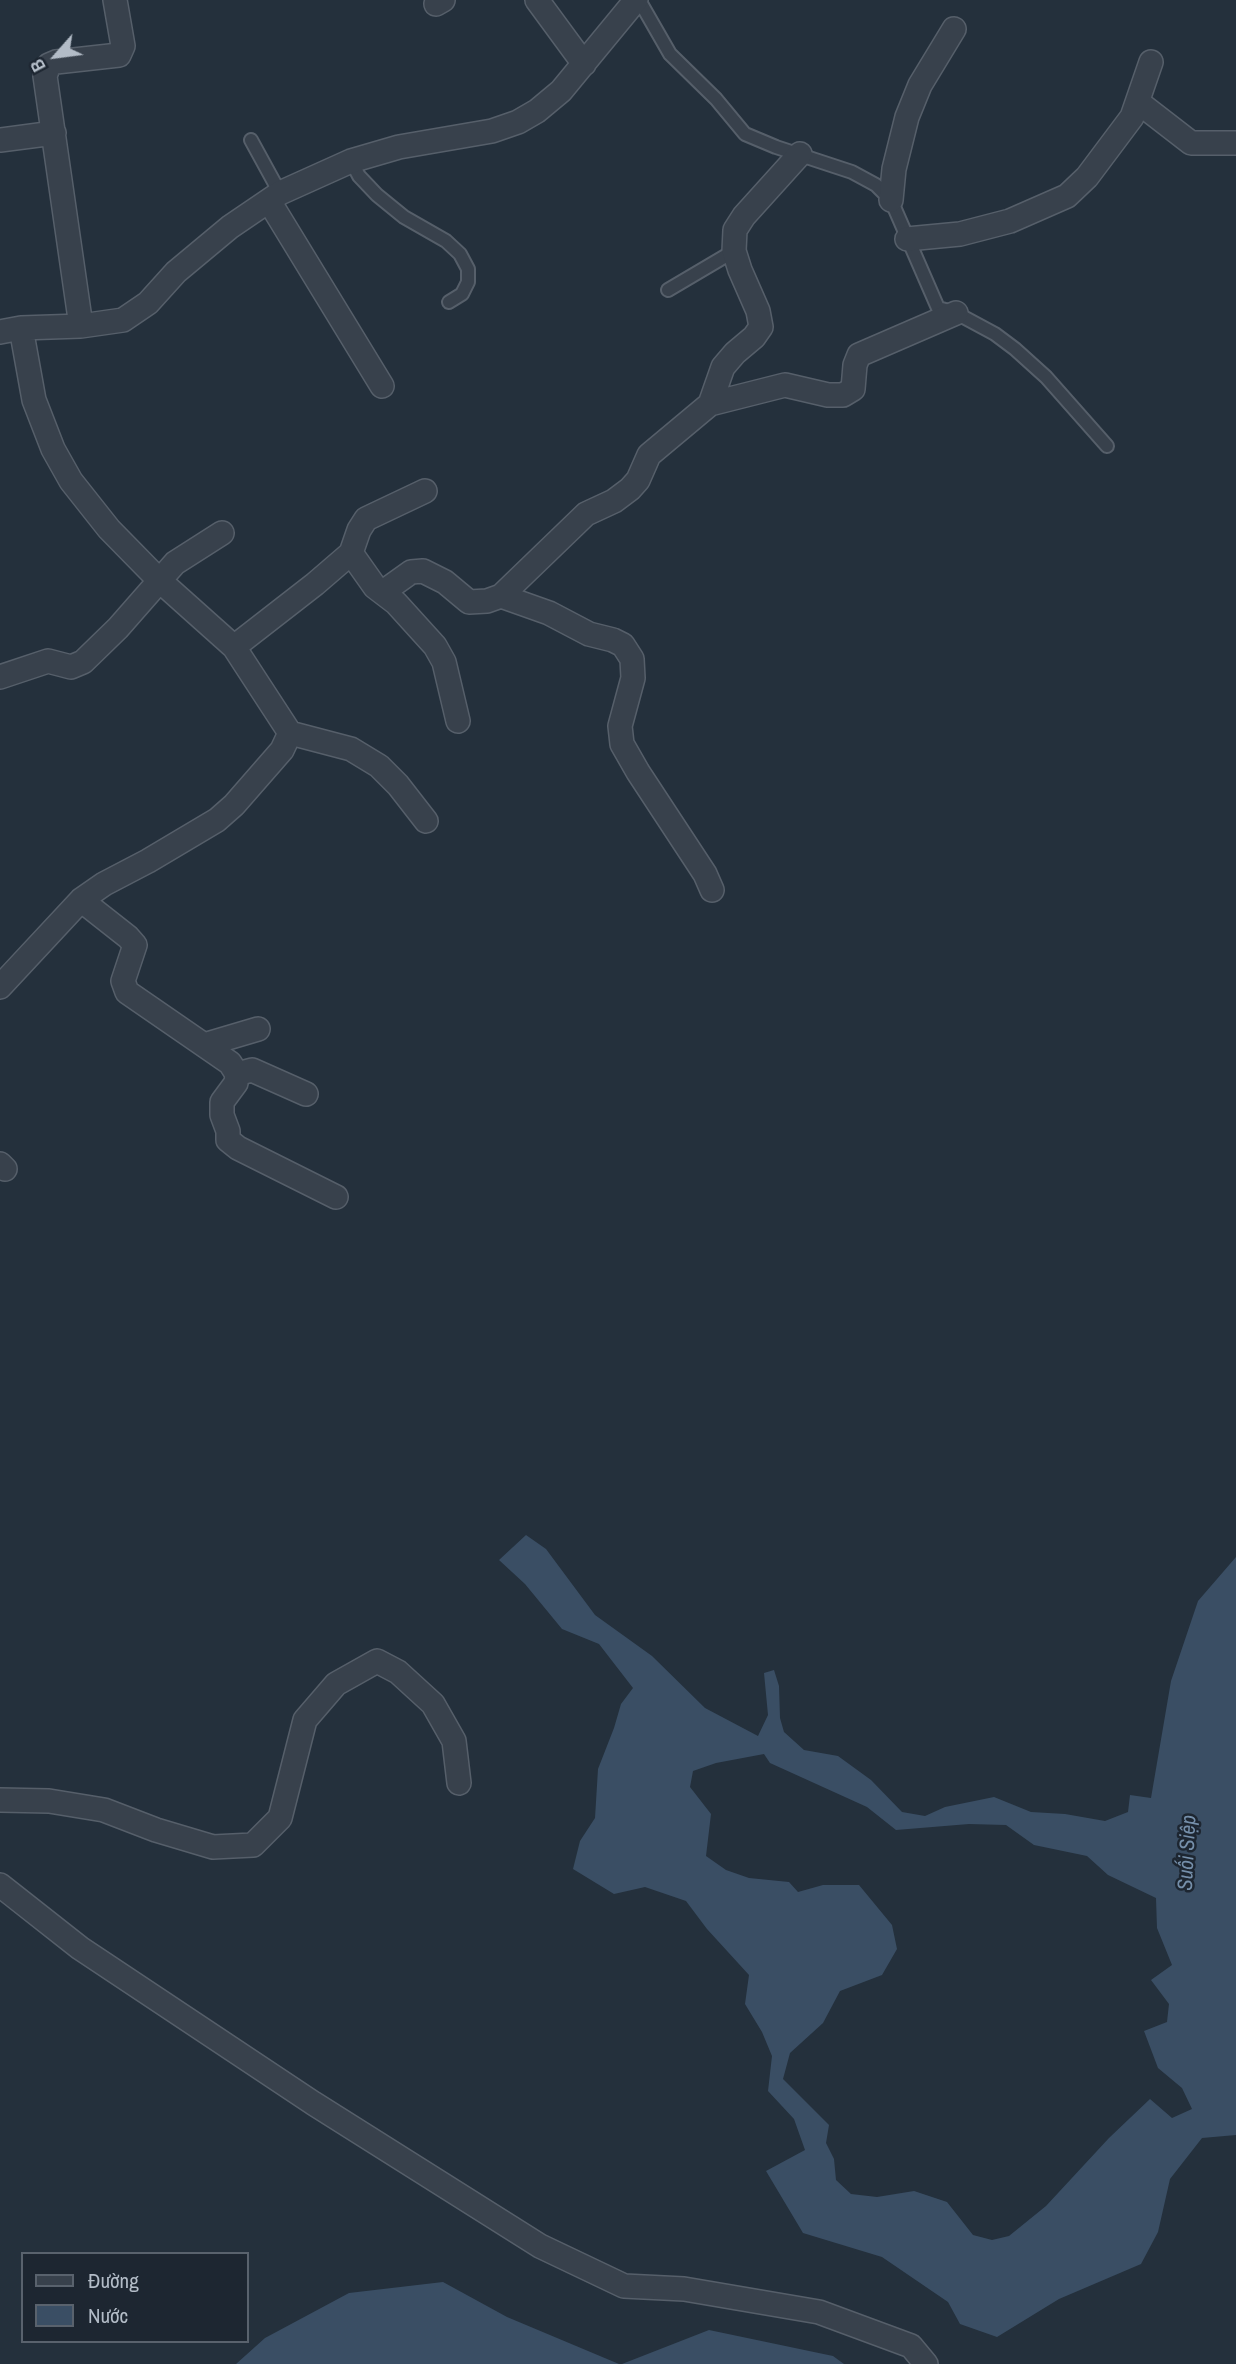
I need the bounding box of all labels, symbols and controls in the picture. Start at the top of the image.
north arrow [21,21,91,91]
text: B [23,55,52,77]
water label: Suối Siệp [1173,1815,1203,1891]
legend [21,2252,248,2343]
text: Đường [88,2266,139,2295]
text: Nước [88,2301,128,2330]

